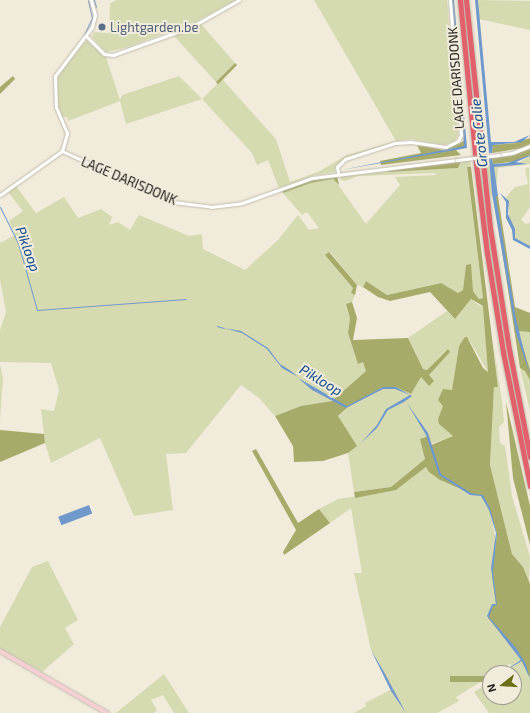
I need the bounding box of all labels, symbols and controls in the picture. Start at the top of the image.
place label: Lightgarden.be [110,19,198,35]
marker: Lightgarden.be [97,22,107,32]
street label: LAGE DARISDONK [445,26,467,130]
water label: Grote Calie [467,98,491,168]
street label: LAGE DARISDONK [79,154,179,208]
water label: Pikloop [12,224,44,274]
water label: Pikloop [297,361,345,399]
north arrow [482,665,522,705]
text: N [484,683,498,694]

